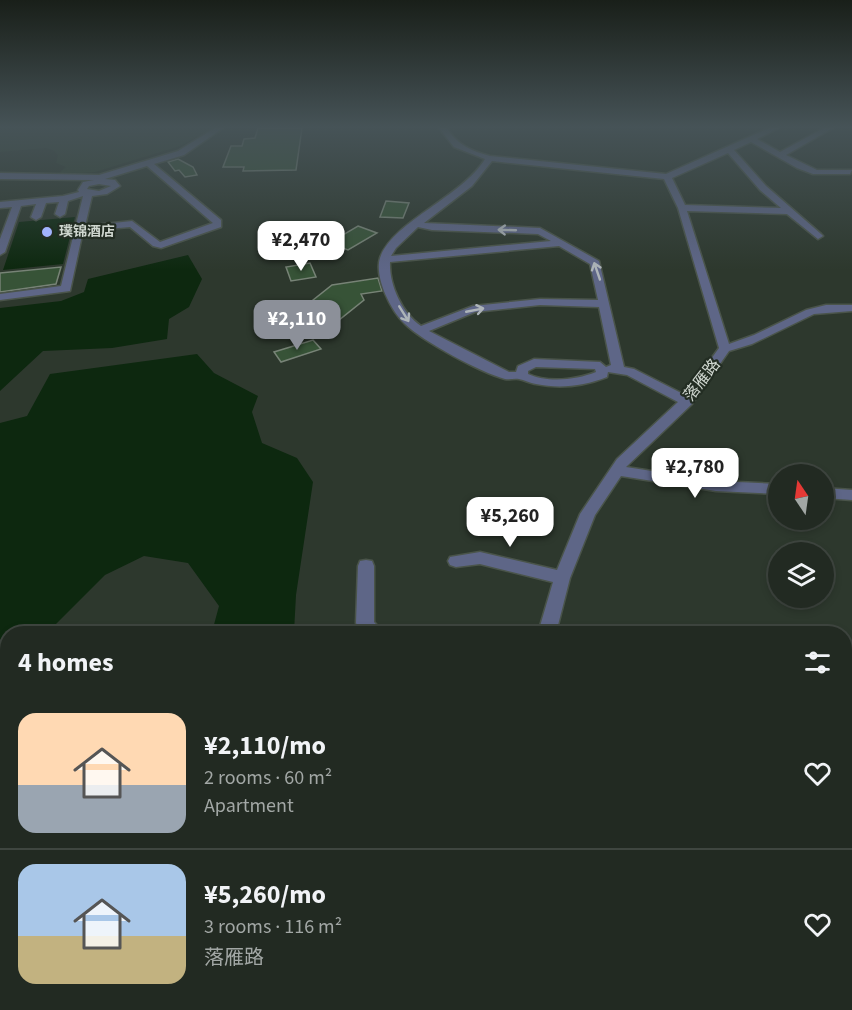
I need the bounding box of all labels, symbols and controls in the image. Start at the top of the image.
pin: ¥2,470 [252,221,350,272]
place label: 璞锦酒店 [59,222,115,242]
one-way arrow [497,224,517,235]
marker: 璞锦酒店 [40,225,54,239]
text: ¥2,470 [272,226,330,254]
one-way arrow [591,262,602,281]
pin: ¥2,110 [248,300,346,351]
one-way arrow [465,304,484,315]
text: ¥2,110 [268,305,326,333]
one-way arrow [399,305,411,322]
street label: 落雁路 [679,354,725,406]
pin: ¥2,780 [646,448,744,499]
text: ¥2,780 [666,453,724,481]
north arrow [768,464,834,530]
map controls [768,464,834,608]
pin: ¥5,260 [461,497,559,548]
text: ¥5,260 [481,502,539,530]
button: layers [768,542,834,608]
text: 4 homes [18,644,113,681]
icon: filters [801,646,834,679]
text: ¥2,110/mo [204,727,326,764]
icon: home [66,737,138,809]
icon: heart [801,757,834,790]
text: 2 rooms · 60 m² [204,764,332,792]
text: Apartment [204,792,294,820]
text: ¥5,260/mo [204,876,326,913]
icon: home [66,888,138,960]
icon: heart [801,908,834,941]
text: 3 rooms · 116 m² [204,913,342,941]
text: 落雁路 [204,944,264,972]

